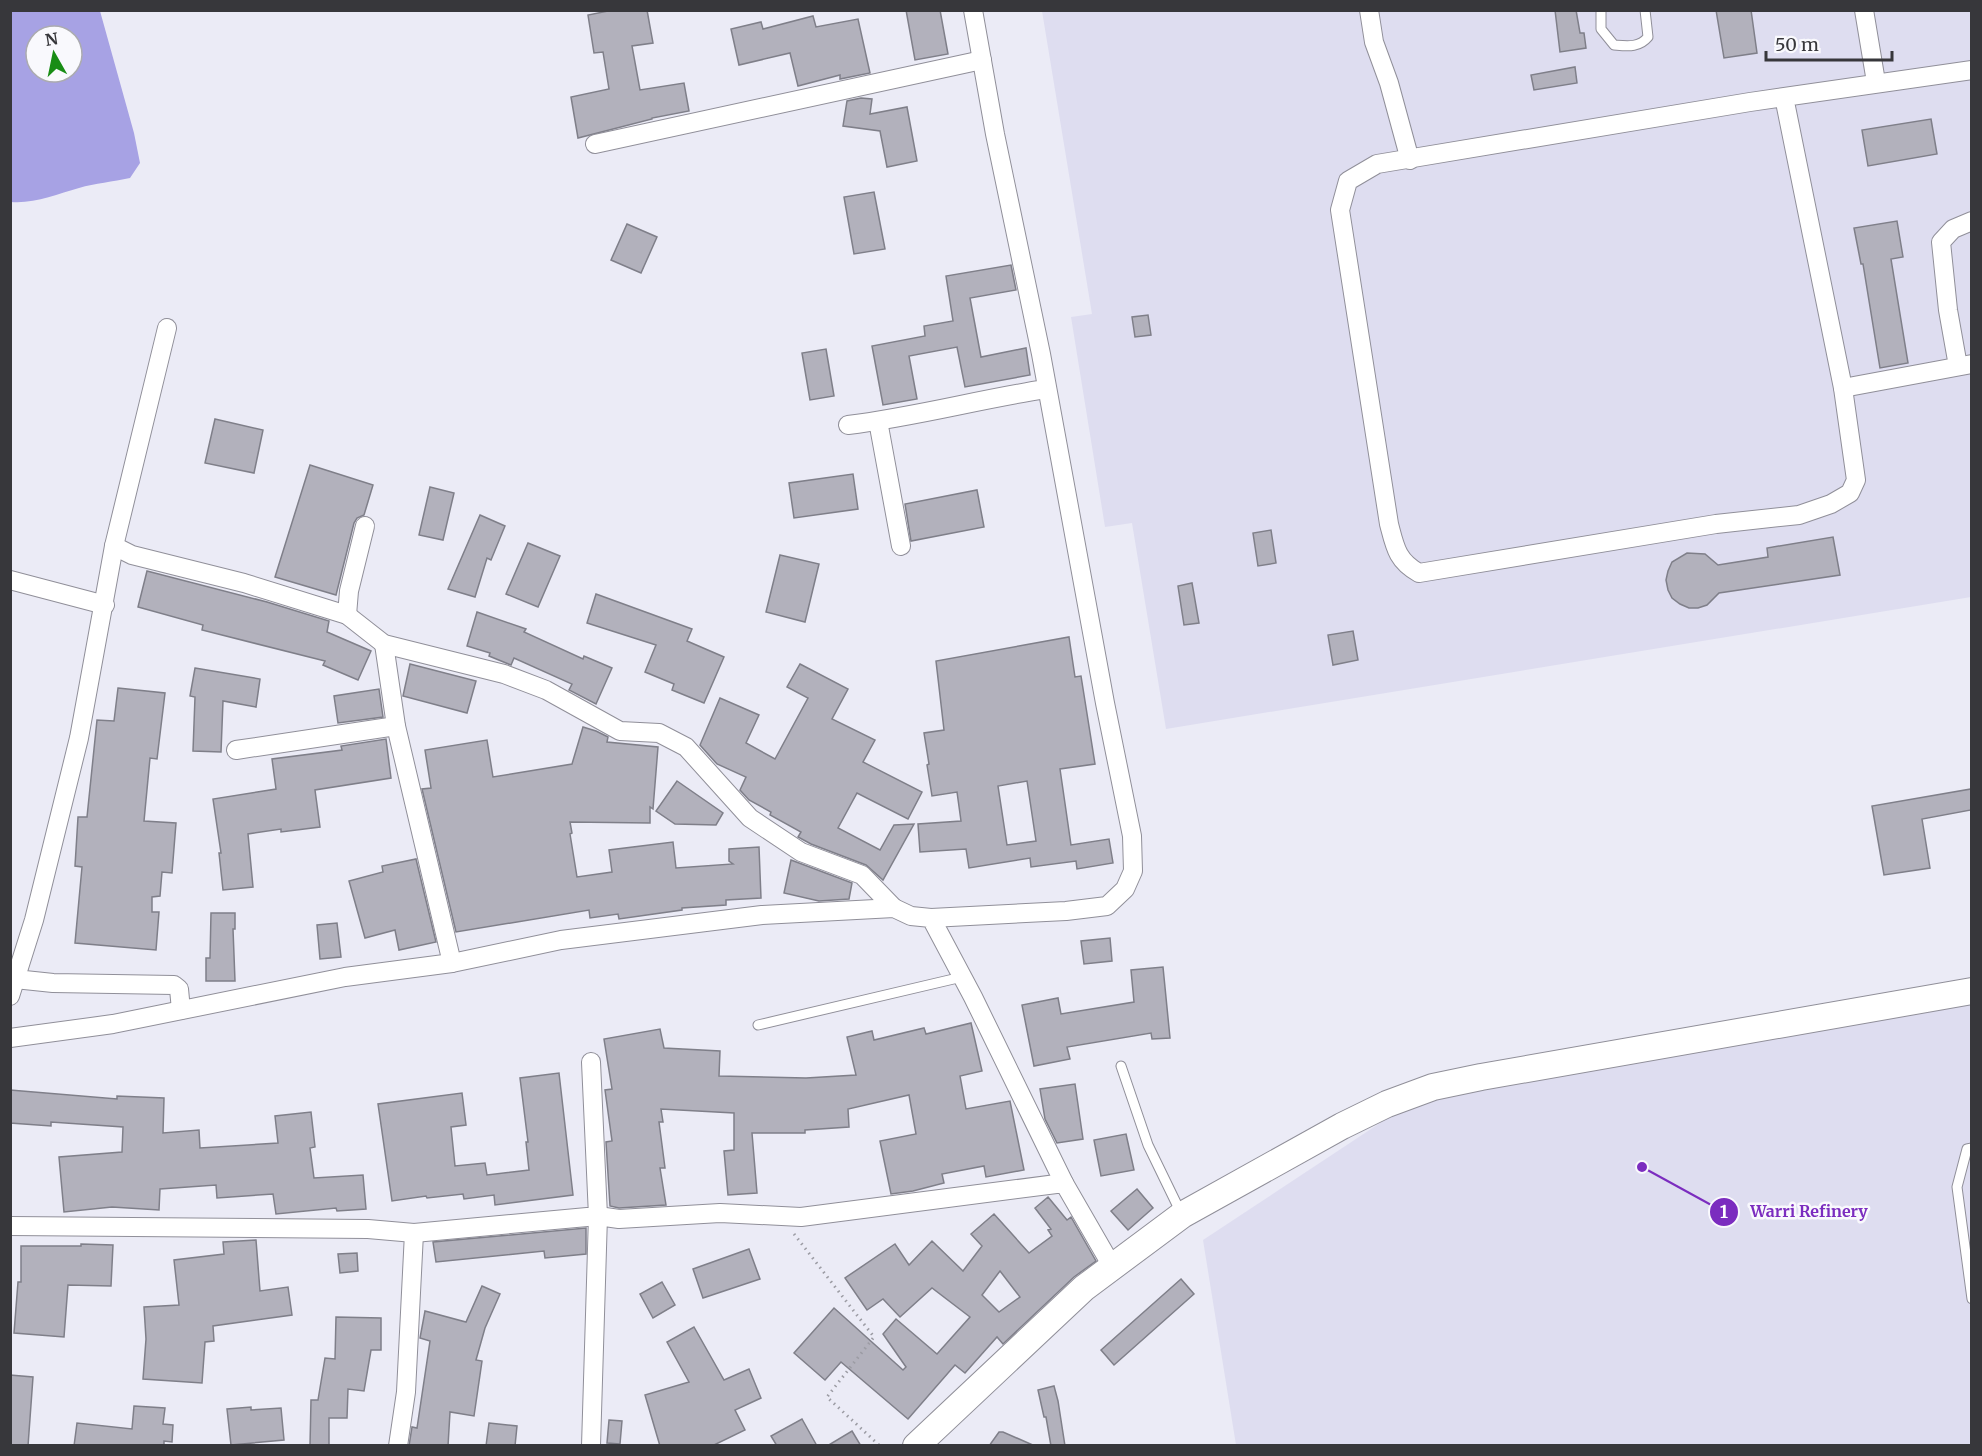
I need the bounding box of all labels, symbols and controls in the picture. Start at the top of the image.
north arrow [24,24,84,84]
scale bar [1766,24,1892,62]
text: N [44,28,60,50]
text: 50 m [1775,33,1819,56]
callout: Warri Refinery [1709,1195,1880,1229]
text: 1 [1720,1200,1728,1223]
text: Warri Refinery [1749,1201,1868,1221]

